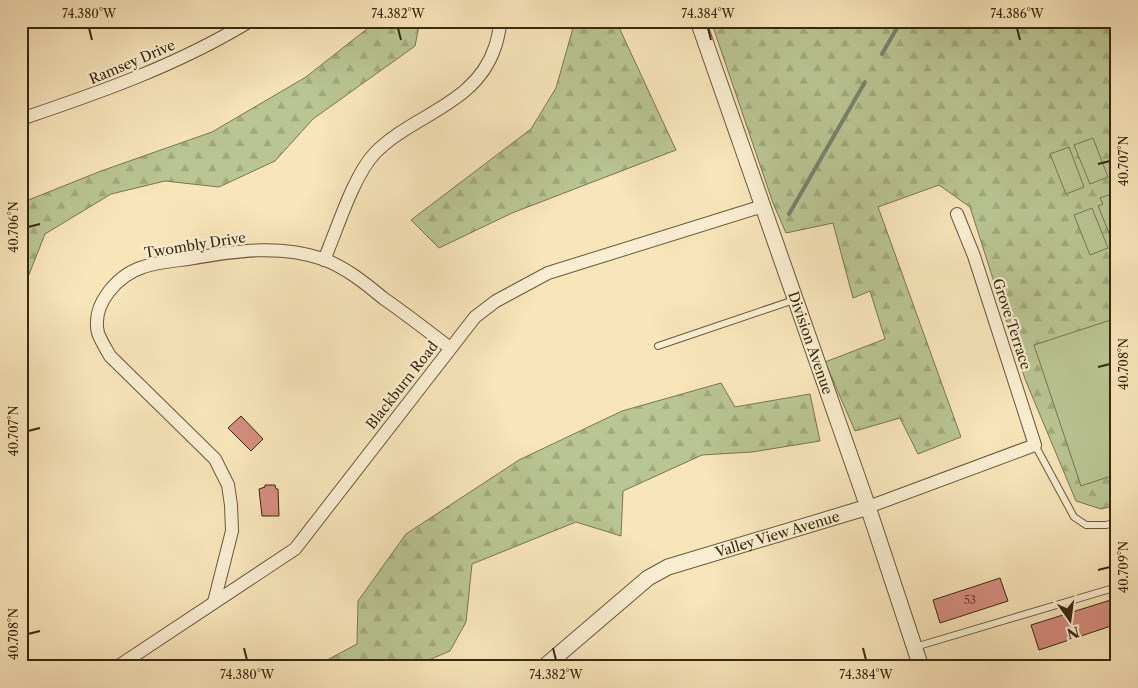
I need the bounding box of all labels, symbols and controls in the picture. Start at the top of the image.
text: 74.380°W [62,6,117,21]
text: 74.382°W [371,6,426,21]
text: 74.384°W [681,6,736,21]
text: 74.386°W [990,6,1044,21]
street label: Ramsey Drive [86,36,178,88]
text: 40.707°N [1116,136,1131,186]
text: 40.706°N [6,201,21,253]
street label: Twombly Drive [143,228,247,262]
street label: Grove Terrace [989,276,1035,372]
street label: Division Avenue [784,289,837,397]
street label: Blackburn Road [362,337,442,433]
text: 40.708°N [1116,338,1131,390]
text: 40.707°N [6,406,21,456]
street label: Valley View Avenue [712,507,842,562]
text: 40.709°N [1116,541,1131,593]
house number: 53 [964,593,976,607]
north arrow [1046,596,1096,646]
text: 40.708°N [6,608,21,660]
text: N [1065,622,1081,643]
text: 74.380°W [220,667,275,682]
text: 74.382°W [529,667,584,682]
text: 74.384°W [839,667,894,682]

